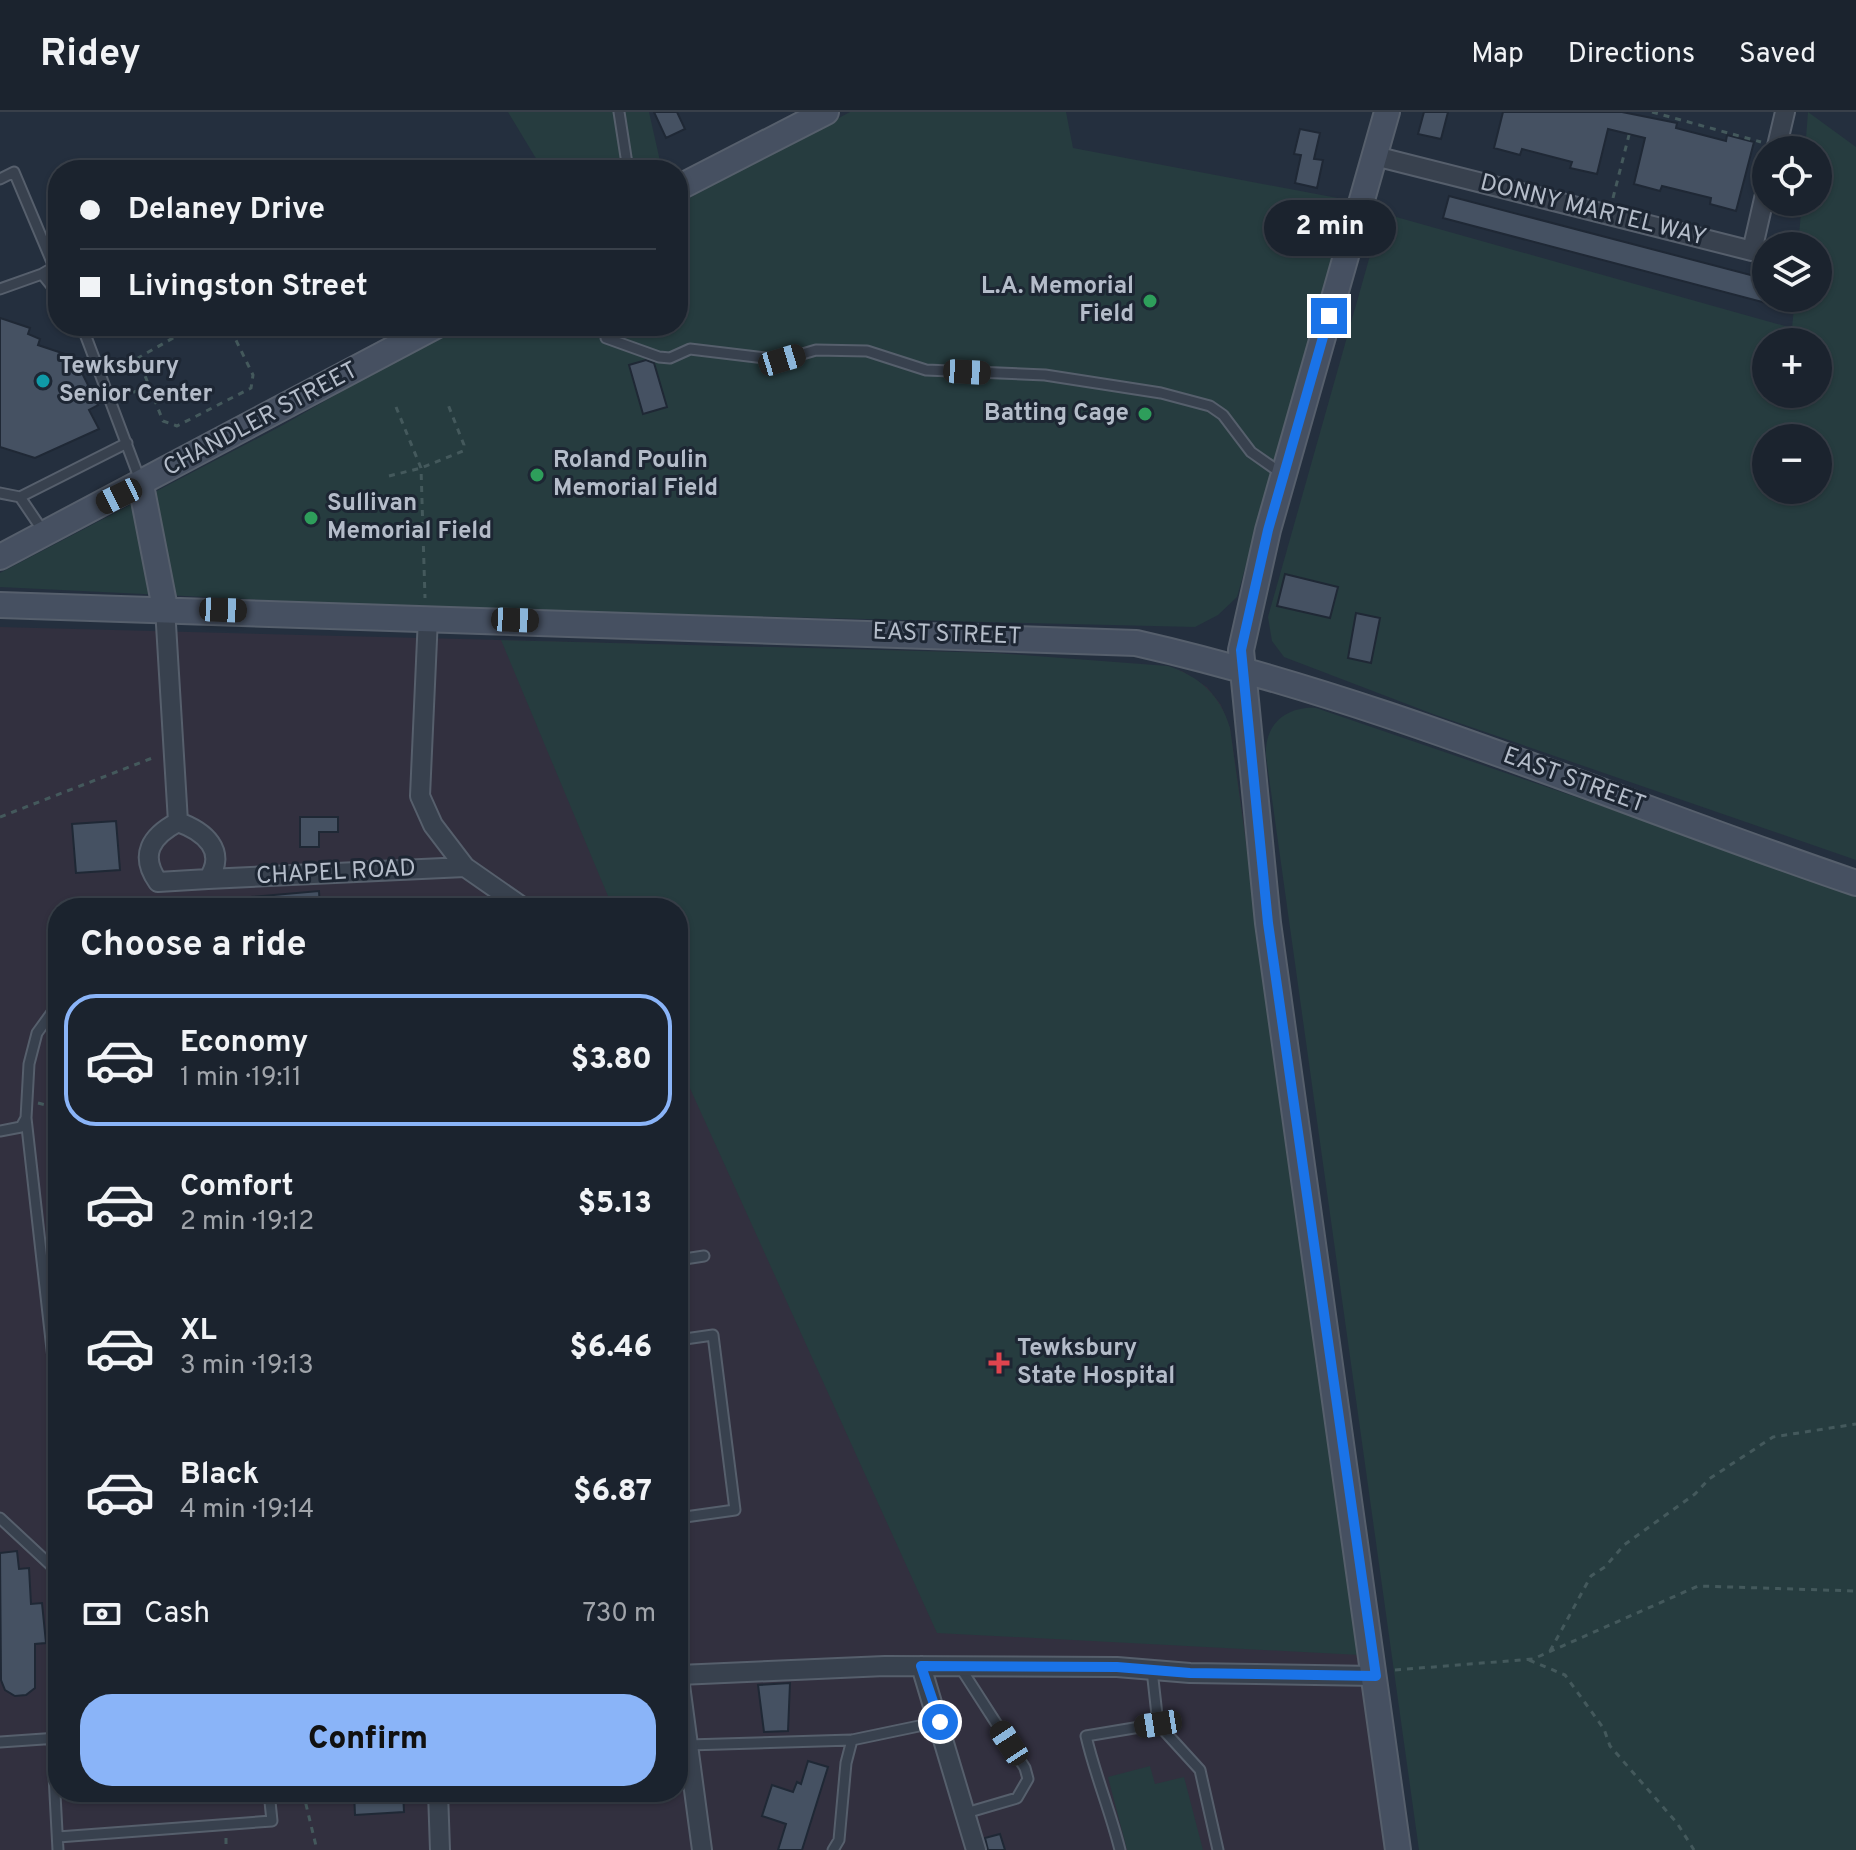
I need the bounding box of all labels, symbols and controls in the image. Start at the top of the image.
text: Ridey [40,31,141,80]
text: Map [1471,37,1524,73]
text: Directions [1568,37,1695,73]
text: Saved [1739,37,1816,73]
map controls [1752,136,1832,504]
button: locate [1752,136,1832,216]
street label: DONNY MARTEL WAY [1477,168,1709,254]
text: Delaney Drive [128,192,325,229]
callout: 2 min [1263,200,1395,256]
text: 2 min [1296,211,1364,244]
button: layers [1752,232,1832,312]
text: Livingston Street [128,269,368,306]
place label: L.A. Memorial Field [981,272,1134,330]
marker: L.A. Memorial Field [1141,292,1159,310]
route end [1311,298,1347,334]
button: + [1752,328,1832,408]
car [756,342,808,378]
place label: Tewksbury Senior Center [59,352,212,410]
street label: CHANDLER STREET [159,356,363,484]
car [942,359,992,385]
marker: Tewksbury Senior Center [34,372,52,390]
place label: Batting Cage [984,399,1129,429]
marker: Batting Cage [1136,405,1154,423]
button: − [1752,424,1832,504]
place label: Roland Poulin Memorial Field [553,446,718,504]
marker: Roland Poulin Memorial Field [528,466,546,484]
car [92,475,146,517]
place label: Sullivan Memorial Field [327,489,492,547]
marker: Sullivan Memorial Field [302,509,320,527]
car [199,597,247,623]
car [491,607,539,633]
street label: EAST STREET [872,617,1022,653]
street label: EAST STREET [1499,741,1649,821]
street label: CHAPEL ROAD [255,854,417,892]
text: Choose a ride [80,923,306,969]
icon: car [84,1024,156,1096]
text: Economy [180,1025,308,1062]
text: $3.80 [571,1042,652,1079]
text: 1 min · 19:11 [180,1062,302,1095]
icon: car [84,1168,156,1240]
text: Comfort [180,1169,293,1206]
text: $5.13 [578,1186,652,1223]
text: 2 min · 19:12 [180,1206,314,1239]
icon: car [84,1312,156,1384]
text: XL [180,1313,217,1350]
text: $6.46 [570,1330,652,1367]
place label: Tewksbury State Hospital [1017,1334,1175,1392]
text: 3 min · 19:13 [180,1350,314,1383]
marker: Tewksbury State Hospital [988,1352,1010,1374]
icon: car [84,1456,156,1528]
text: Black [180,1457,259,1494]
text: $6.87 [573,1474,652,1511]
text: 4 min · 19:14 [180,1494,314,1527]
icon: cash [80,1592,124,1636]
text: Cash [144,1596,210,1633]
text: 730 m [583,1598,656,1631]
button: Confirm [80,1694,656,1786]
route start [922,1704,958,1740]
car [1132,1708,1184,1740]
car [986,1716,1032,1770]

